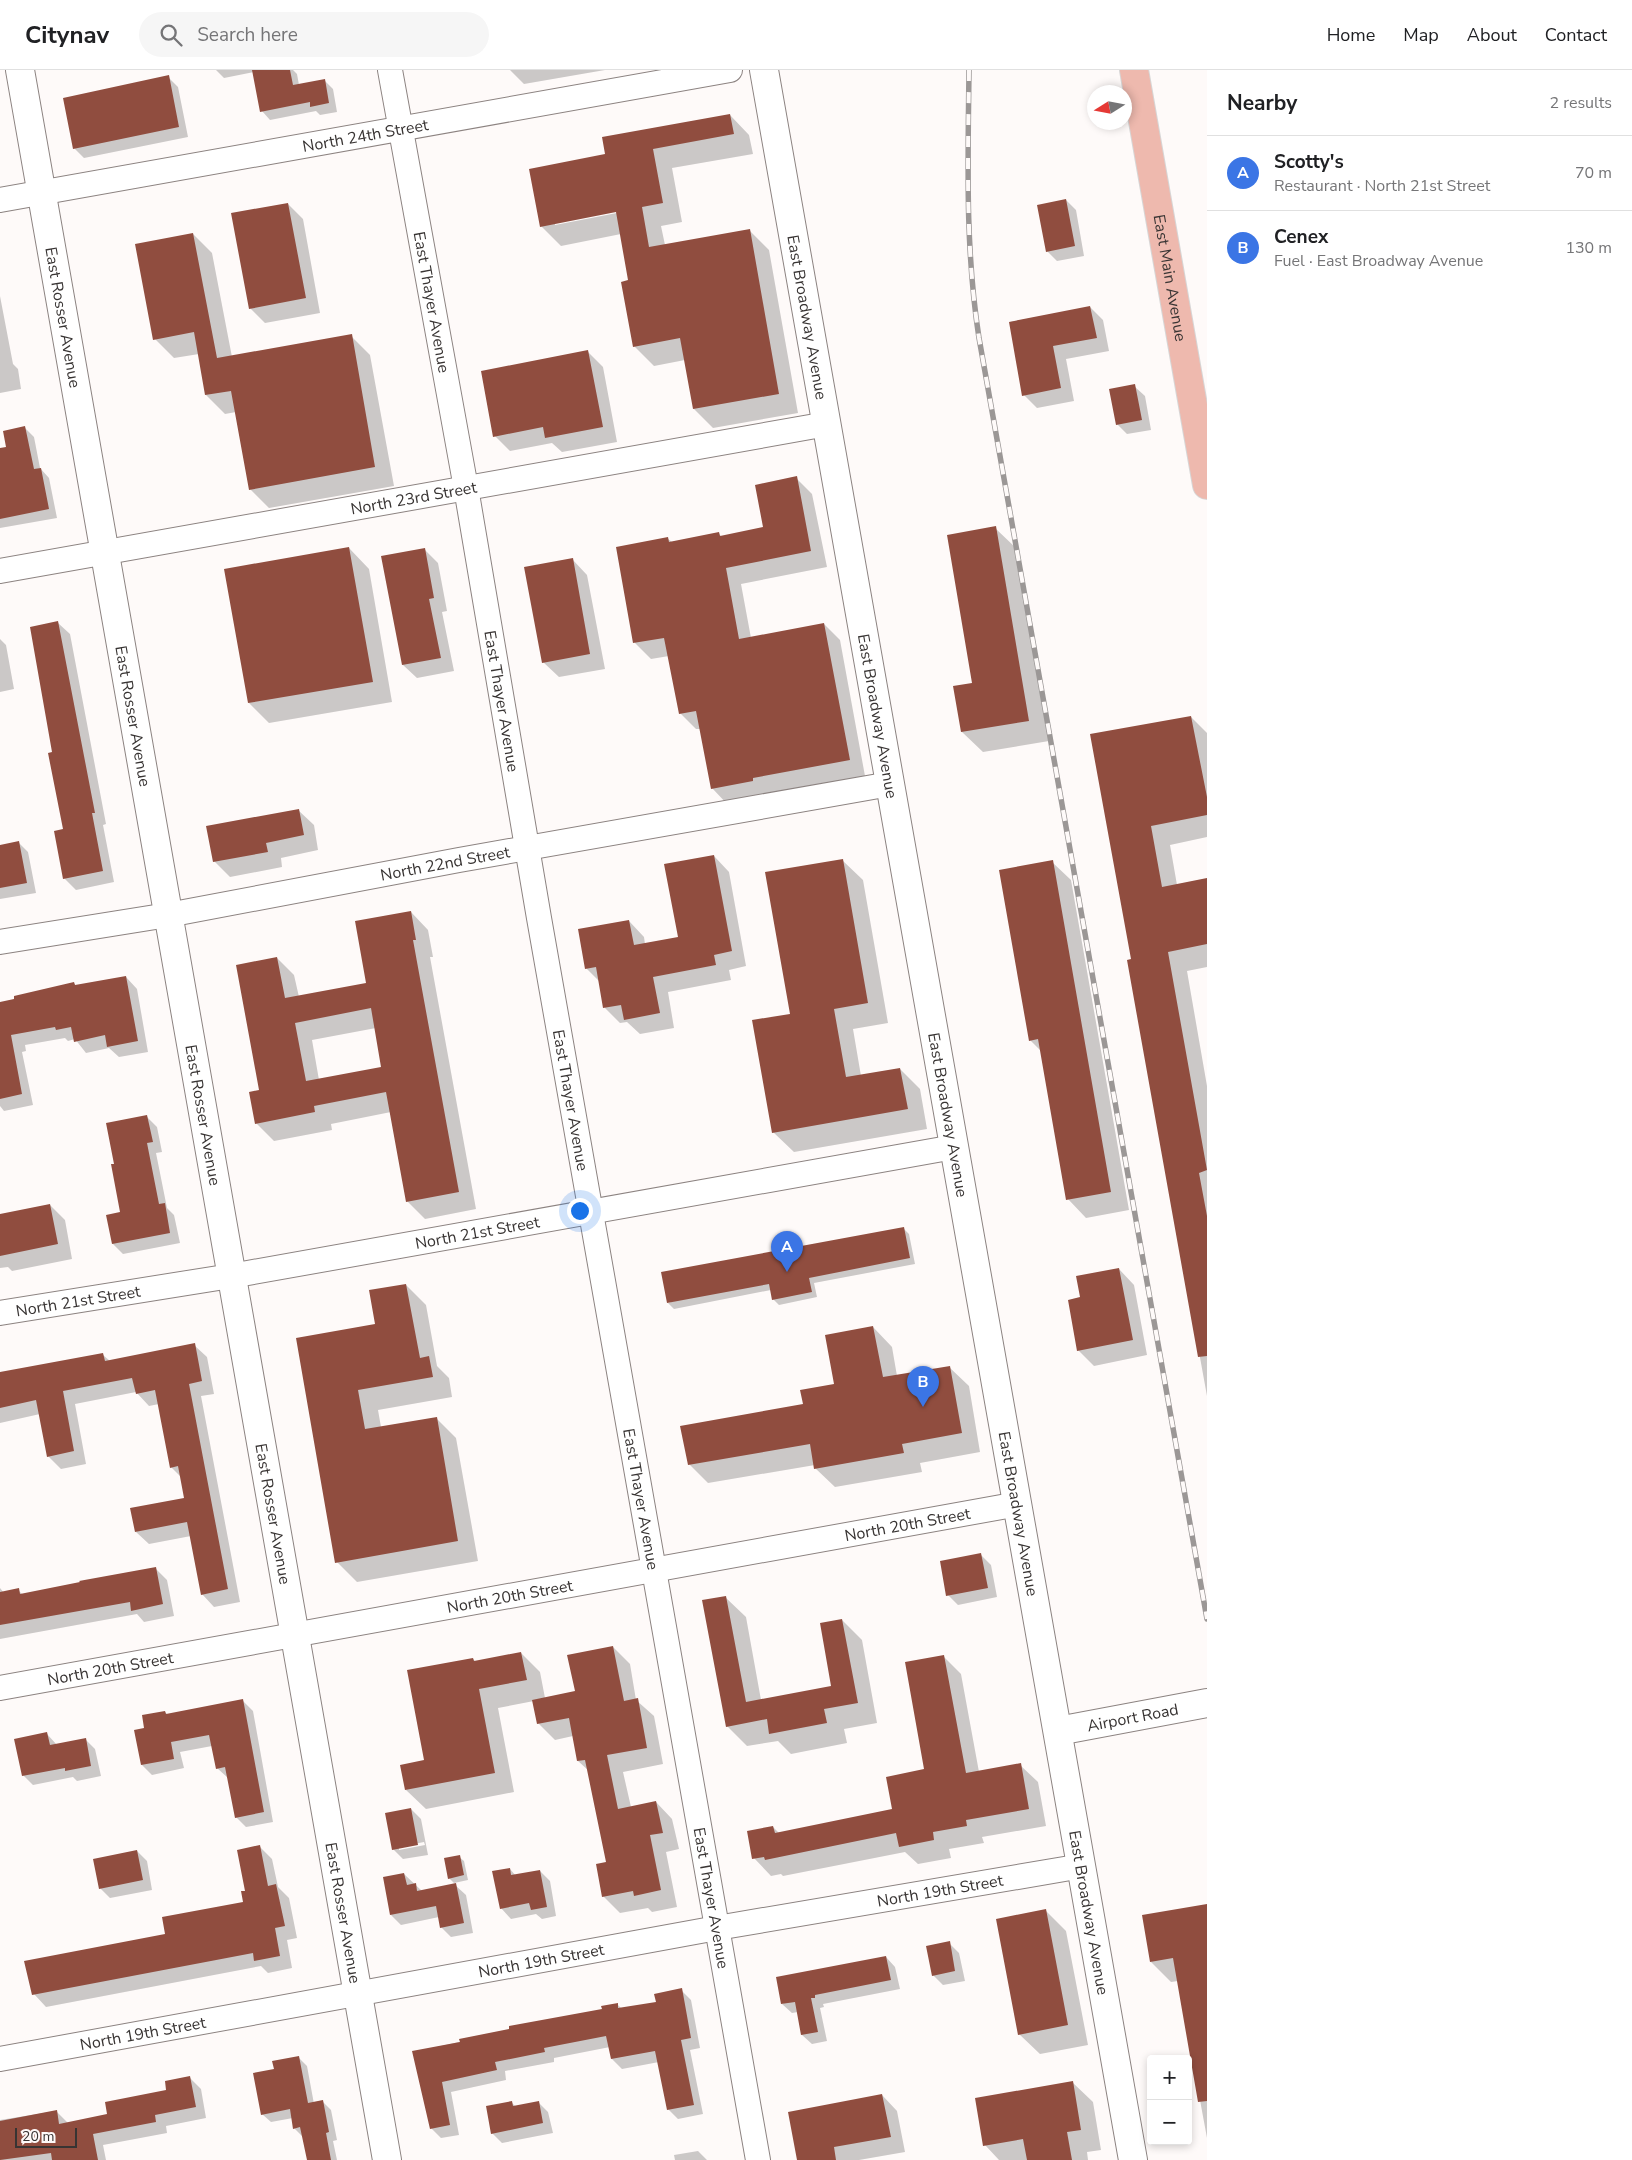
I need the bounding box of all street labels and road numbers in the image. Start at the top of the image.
street label: North 24th Street [301,114,430,158]
street label: East Main Avenue [1148,213,1192,343]
street label: East Thayer Avenue [408,230,455,375]
street label: East Broadway Avenue [781,233,832,401]
street label: East Rosser Avenue [39,245,86,390]
street label: North 23rd Street [349,476,479,520]
street label: East Thayer Avenue [478,629,524,774]
street label: East Broadway Avenue [852,632,902,800]
street label: East Rosser Avenue [109,644,156,788]
street label: North 22nd Street [379,841,512,887]
street label: East Thayer Avenue [547,1028,593,1173]
street label: East Broadway Avenue [922,1031,973,1199]
street label: East Rosser Avenue [179,1043,226,1187]
street label: North 21st Street [413,1211,542,1255]
street label: North 21st Street [14,1281,143,1322]
street label: East Thayer Avenue [617,1427,664,1572]
street label: East Broadway Avenue [993,1430,1043,1598]
street label: East Rosser Avenue [249,1442,296,1586]
street label: North 20th Street [843,1503,973,1547]
street label: North 20th Street [445,1575,575,1619]
street label: North 20th Street [46,1647,175,1691]
street label: Airport Road [1085,1699,1180,1737]
street label: East Thayer Avenue [688,1826,734,1970]
street label: East Broadway Avenue [1063,1829,1114,1997]
street label: East Rosser Avenue [319,1841,366,1985]
street label: North 19th Street [875,1870,1005,1913]
street label: North 19th Street [477,1939,606,1983]
street label: North 19th Street [78,2012,208,2056]

